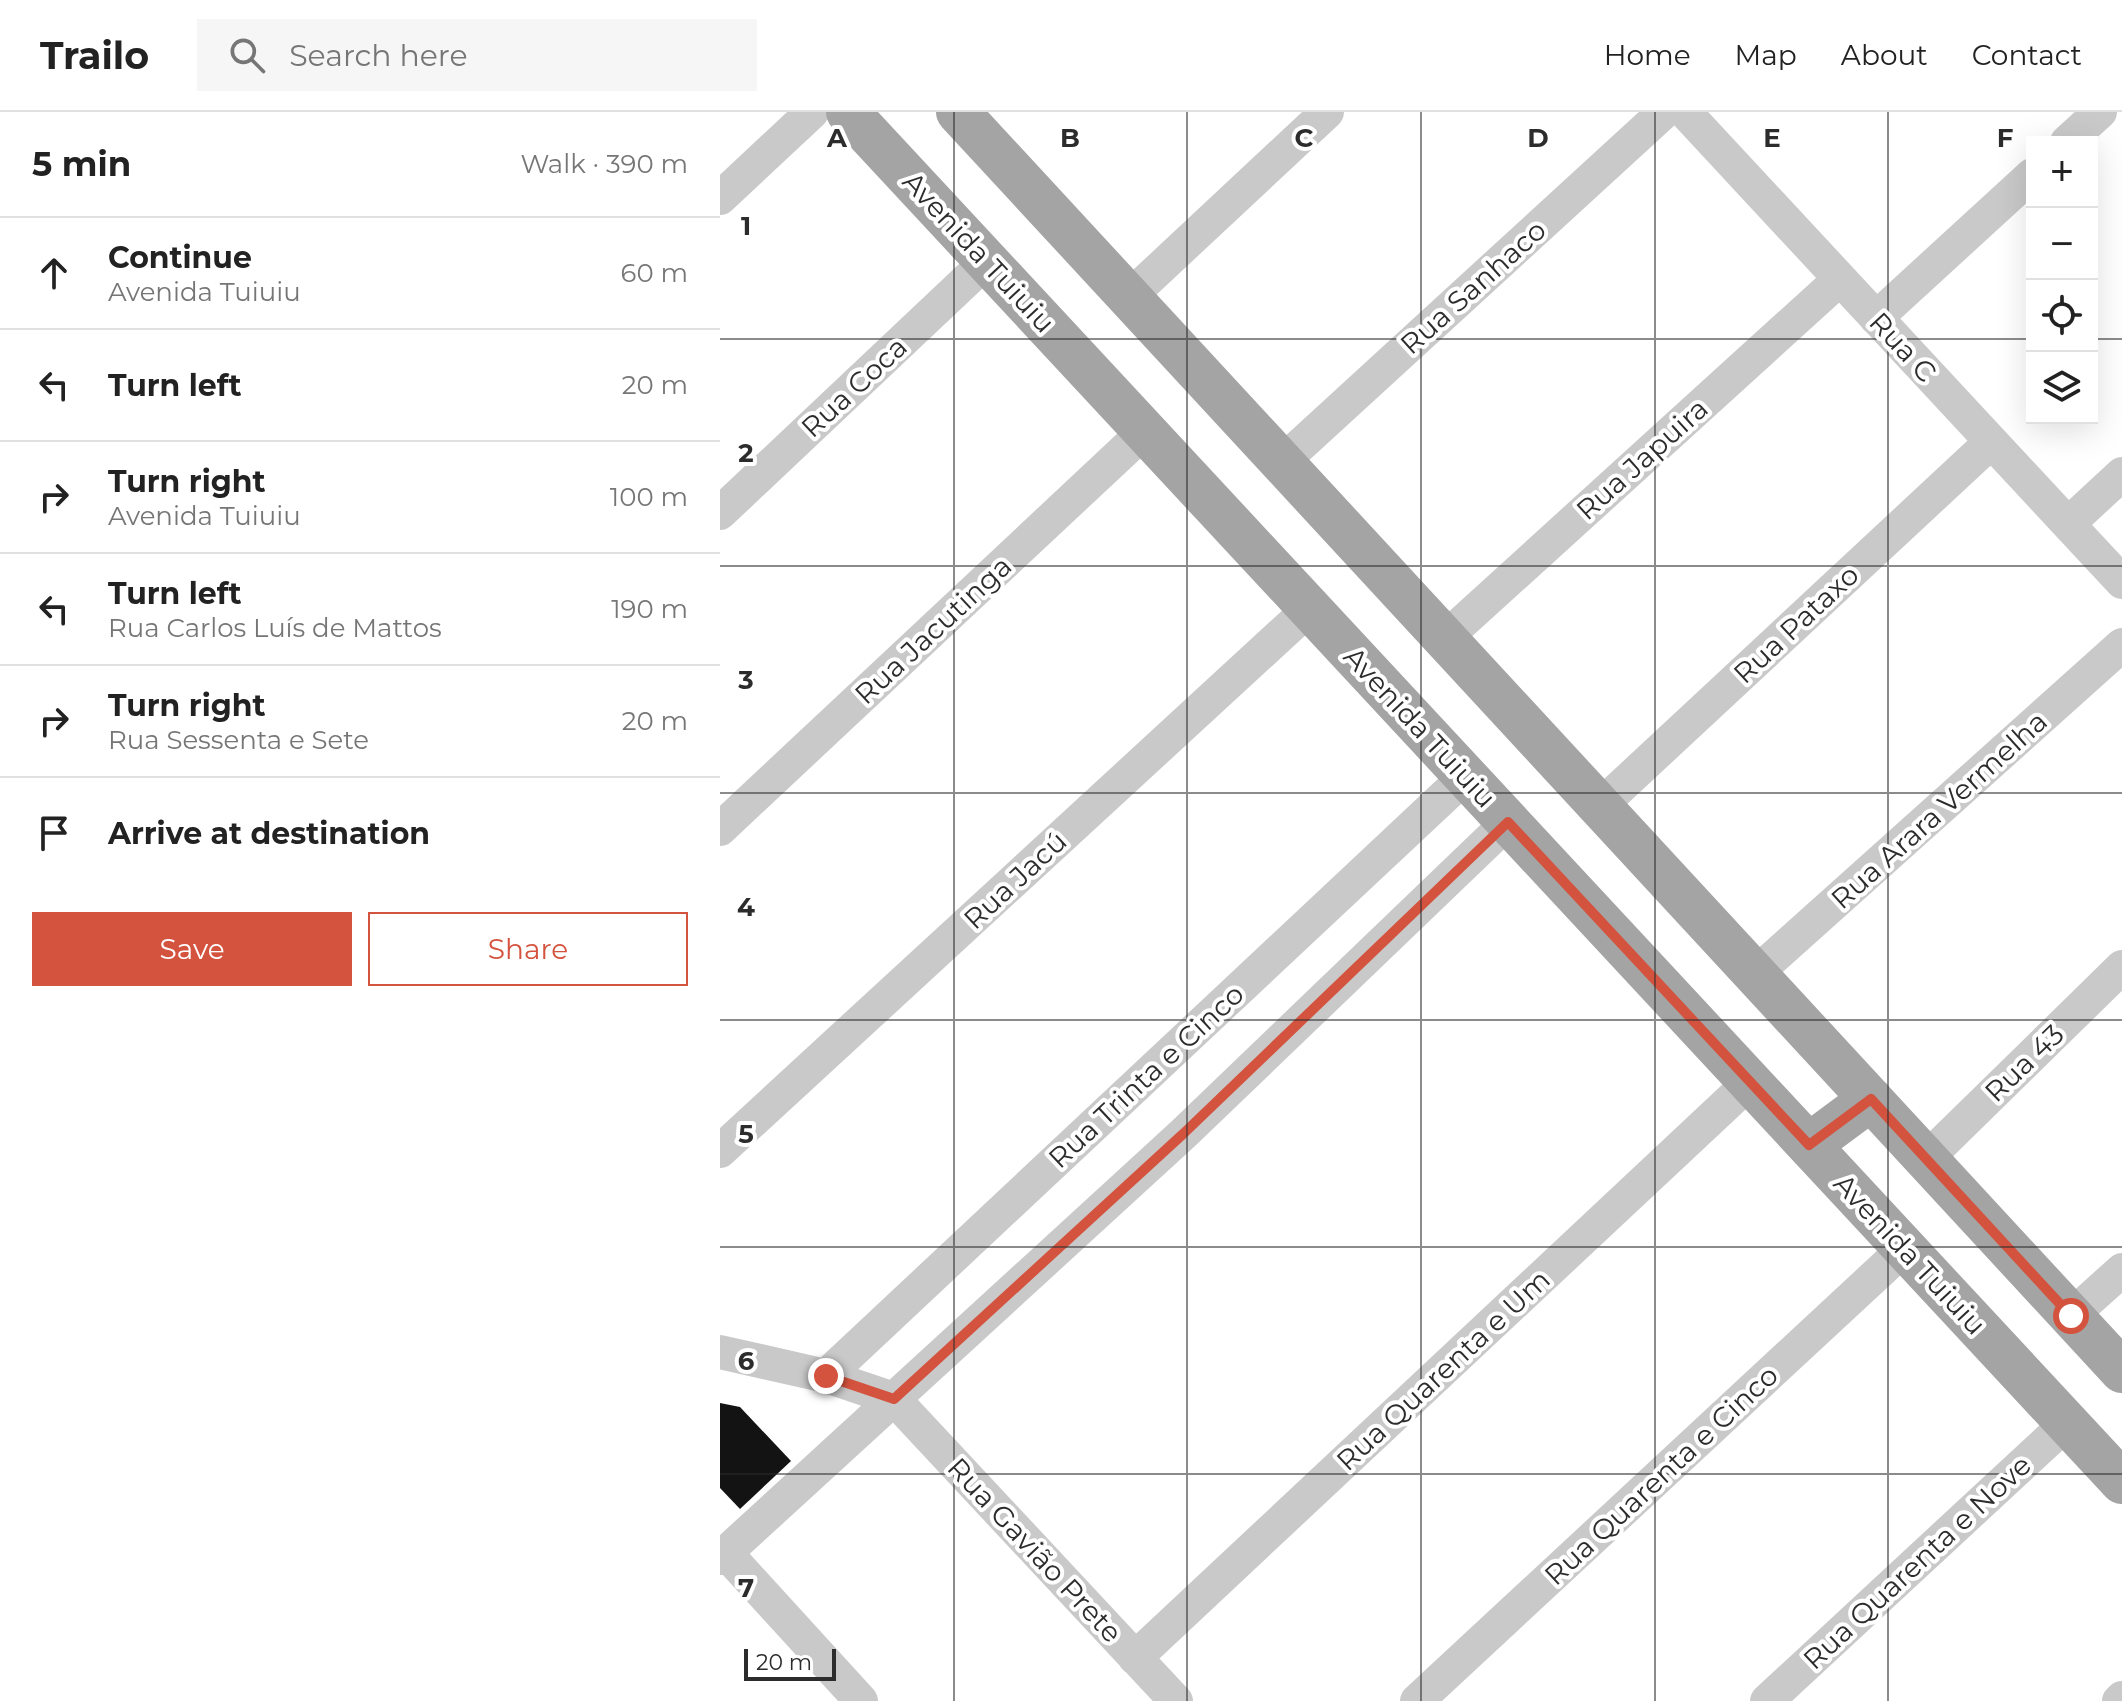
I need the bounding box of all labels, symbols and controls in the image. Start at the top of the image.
search box [197,19,757,91]
text: Trailo [40,32,149,79]
icon: search [225,33,269,77]
text: Search here [289,37,468,74]
text: Home [1604,38,1691,72]
text: Map [1735,38,1797,72]
text: About [1841,38,1928,72]
text: Contact [1972,38,2082,72]
text: A [826,122,848,154]
text: B [1060,122,1080,154]
text: C [1295,122,1314,154]
text: D [1527,122,1549,154]
text: E [1763,122,1781,154]
text: F [1997,122,2013,154]
map controls [2026,136,2098,424]
button: + [2026,136,2098,208]
text: 5 min [32,143,131,185]
text: Walk · 390 m [520,148,688,180]
street label: Avenida Tuiuiu [896,165,1062,339]
button: − [2026,208,2098,280]
text: 1 [741,210,751,242]
street label: Rua Sanhaco [1393,213,1553,361]
text: Continue [108,239,252,276]
icon: ahead [32,251,76,295]
text: 60 m [621,257,688,289]
text: Avenida Tuiuiu [108,276,301,308]
button: locate [2026,280,2098,352]
street label: Rua C [1862,305,1944,389]
street label: Rua Coca [794,330,914,444]
button: layers [2026,352,2098,424]
icon: left [32,363,76,407]
text: Turn left [108,367,241,404]
text: 20 m [622,369,688,401]
street label: Rua Japuira [1569,391,1715,527]
text: 2 [738,437,754,469]
text: Turn right [108,463,265,500]
icon: right [32,475,76,519]
text: 100 m [610,481,688,513]
text: Avenida Tuiuiu [108,500,301,532]
street label: Rua Jacutinga [848,549,1018,711]
street label: Rua Pataxo [1726,558,1866,690]
text: Turn left [108,575,241,612]
icon: left [32,587,76,631]
text: 190 m [611,593,688,625]
text: Rua Carlos Luís de Mattos [108,612,442,644]
street label: Avenida Tuiuiu [1337,640,1503,814]
text: 3 [737,664,754,696]
text: Turn right [108,687,265,724]
icon: right [32,699,76,743]
street label: Rua Arara Vermelha [1824,704,2054,916]
text: 20 m [622,705,688,737]
text: Rua Sessenta e Sete [108,724,369,756]
icon: arrive [32,811,76,855]
text: Arrive at destination [108,815,430,852]
street label: Rua Jacú [957,824,1073,936]
text: 4 [737,891,755,923]
button: Save [32,912,352,986]
button: Share [368,912,688,986]
street label: Rua Trinta e Cinco [1041,977,1251,1175]
street label: Rua 43 [1977,1017,2071,1109]
text: 5 [738,1118,754,1150]
street label: Avenida Tuiuiu [1827,1167,1993,1341]
street label: Rua Quarenta e Um [1329,1262,1557,1478]
route start [2053,1298,2089,1334]
text: 6 [738,1345,755,1377]
route end [808,1358,844,1394]
street label: Rua Quarenta e Cinco [1537,1358,1785,1592]
street label: Rua Quarenta e Nove [1796,1448,2038,1676]
street label: Rua Gavião Prete [941,1451,1129,1649]
text: 7 [738,1572,754,1604]
scale bar [744,1645,836,1681]
text: 20 m [756,1649,812,1676]

